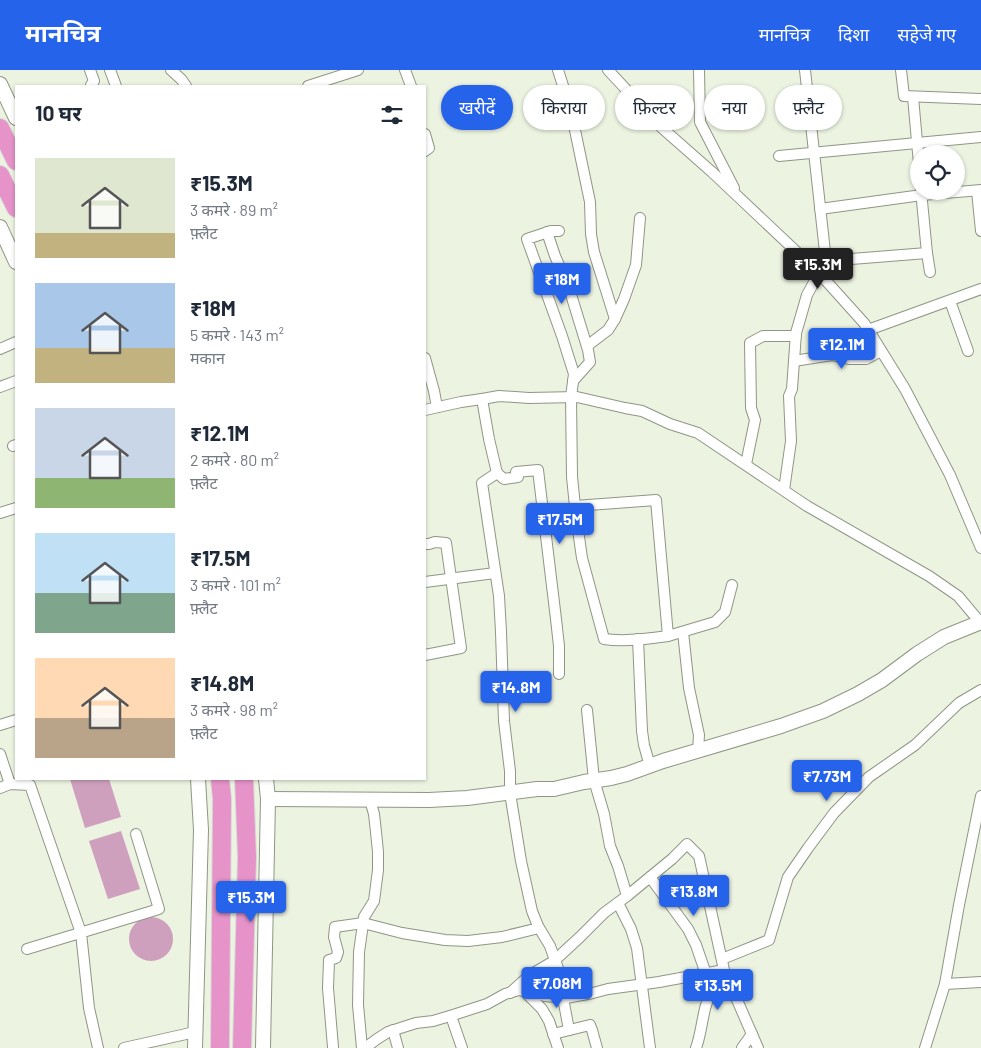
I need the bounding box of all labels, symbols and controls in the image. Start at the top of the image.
text: मानचित्र [25,18,101,47]
text: मानचित्र [759,23,810,45]
text: दिशा [838,23,869,45]
text: सहेजे गए [897,23,956,45]
chip: खरीदें [441,85,513,130]
chip: किराया [523,85,605,130]
chip: फ़िल्टर [615,85,694,130]
chip: नया [704,85,765,130]
chip: फ़्लैट [775,85,842,130]
text: 10 घर [35,100,81,125]
icon: filters [378,101,406,129]
map controls [910,145,965,200]
button: locate [910,145,965,200]
text: ₹15.3M [190,170,253,195]
icon: home [75,178,135,238]
text: 3 कमरे · 89 m² [190,200,278,219]
text: फ़्लैट [190,223,218,242]
pin: ₹15.3M [777,248,859,290]
text: ₹15.3M [794,254,842,273]
pin: ₹18M [532,262,592,305]
text: ₹18M [545,269,579,288]
text: ₹18M [190,295,236,320]
icon: home [75,303,135,363]
text: 5 कमरे · 143 m² [190,325,284,344]
pin: ₹12.1M [801,328,883,370]
text: ₹12.1M [819,334,865,353]
text: मकान [190,348,225,367]
text: ₹12.1M [190,420,249,445]
icon: home [75,428,135,488]
text: 2 कमरे · 80 m² [190,450,279,469]
text: फ़्लैट [190,473,218,492]
pin: ₹17.5M [519,502,601,545]
text: ₹17.5M [537,509,583,528]
text: ₹17.5M [190,545,250,570]
icon: home [75,553,135,613]
text: 3 कमरे · 101 m² [190,575,281,594]
text: फ़्लैट [190,598,218,617]
text: ₹14.8M [190,670,254,695]
pin: ₹14.8M [475,670,557,713]
text: ₹14.8M [492,677,540,696]
icon: home [75,678,135,738]
text: 3 कमरे · 98 m² [190,700,278,719]
text: फ़्लैट [190,723,218,742]
pin: ₹7.73M [786,760,868,802]
text: ₹7.73M [803,766,851,785]
pin: ₹13.8M [653,874,735,917]
pin: ₹15.3M [210,880,292,923]
text: ₹13.8M [670,881,718,900]
text: ₹15.3M [227,887,275,906]
pin: ₹7.08M [516,966,598,1009]
pin: ₹13.5M [677,968,759,1011]
text: ₹7.08M [532,973,582,992]
text: ₹13.5M [694,975,742,994]

